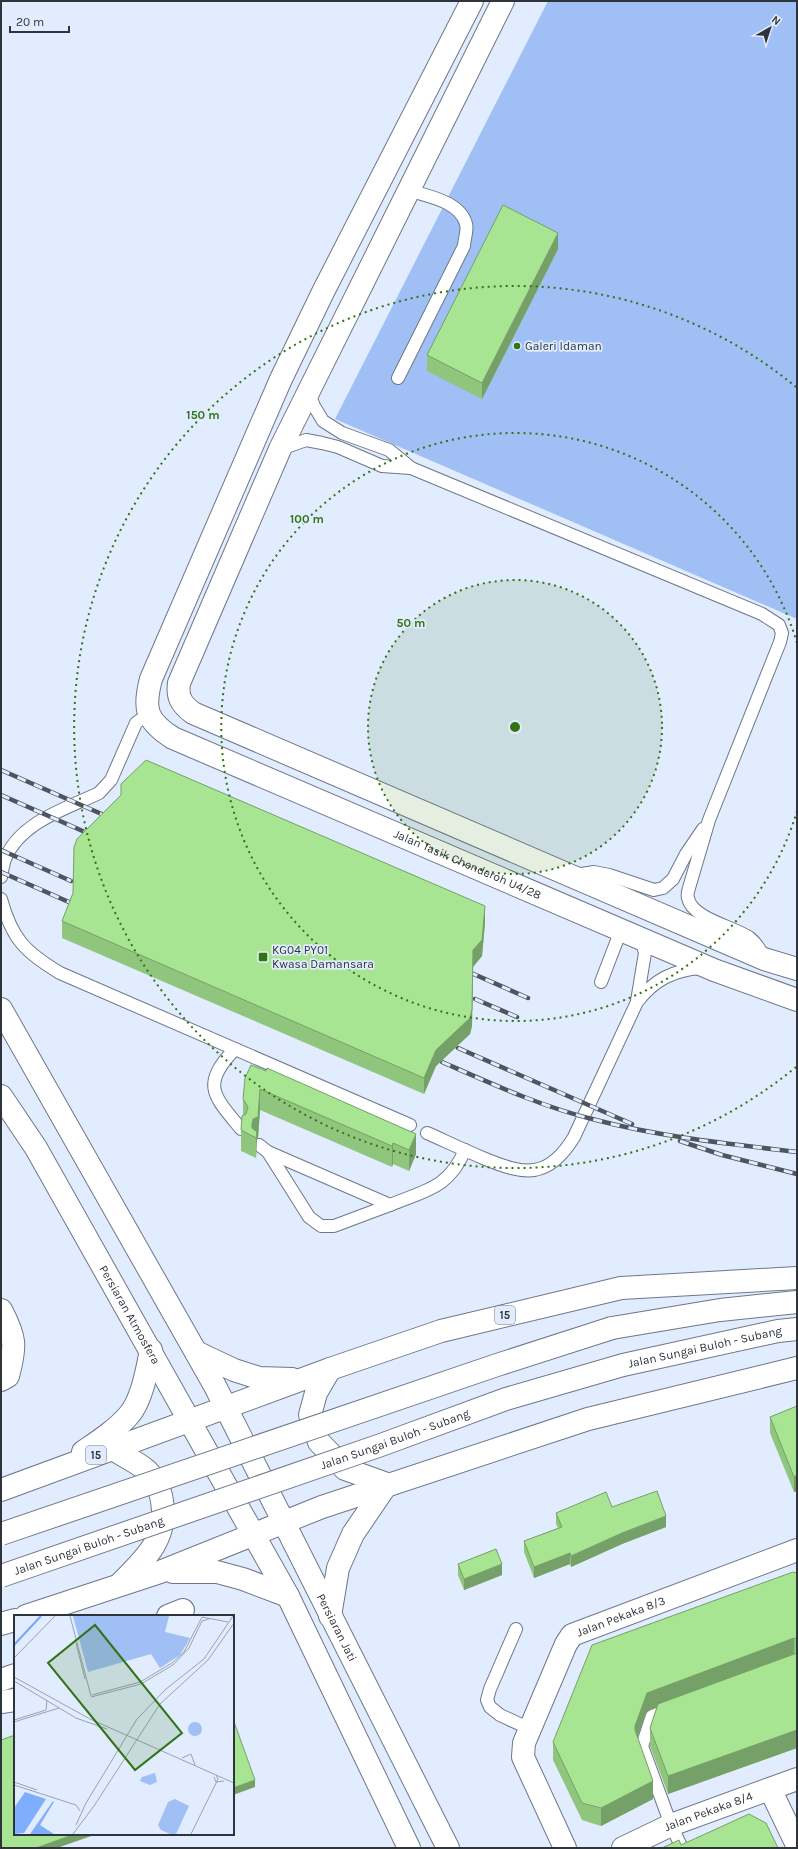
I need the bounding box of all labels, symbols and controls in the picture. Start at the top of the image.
scale bar [10,8,69,34]
north arrow [750,8,790,48]
text: N [769,13,783,28]
text: 20 m [16,15,44,29]
place label: Galeri Idaman [525,339,602,353]
marker: Galeri Idaman [512,341,522,351]
text: 150 m [186,408,220,422]
text: 100 m [290,512,324,526]
text: 50 m [397,616,426,630]
centre of rings [508,720,522,734]
street label: Jalan Tasik Chenderoh U4/28 [392,827,543,902]
place label: KG04 PY01 Kwasa Damansara [272,943,374,971]
marker: KG04 PY01 Kwasa Damansara [257,951,269,963]
street label: Persiaran Atmosfera [96,1263,163,1367]
road number: 15 [495,1306,515,1324]
street label: Jalan Sungai Buloh - Subang [627,1324,783,1371]
street label: Jalan Sungai Buloh - Subang [319,1406,472,1472]
road number: 15 [86,1446,106,1464]
street label: Jalan Sungai Buloh - Subang [12,1513,166,1578]
street label: Persiaran Jati [314,1591,360,1664]
street label: Jalan Pekaka 8/3 [575,1593,667,1640]
inset map [14,1615,234,1835]
street label: Jalan Pekaka 8/4 [662,1789,755,1834]

